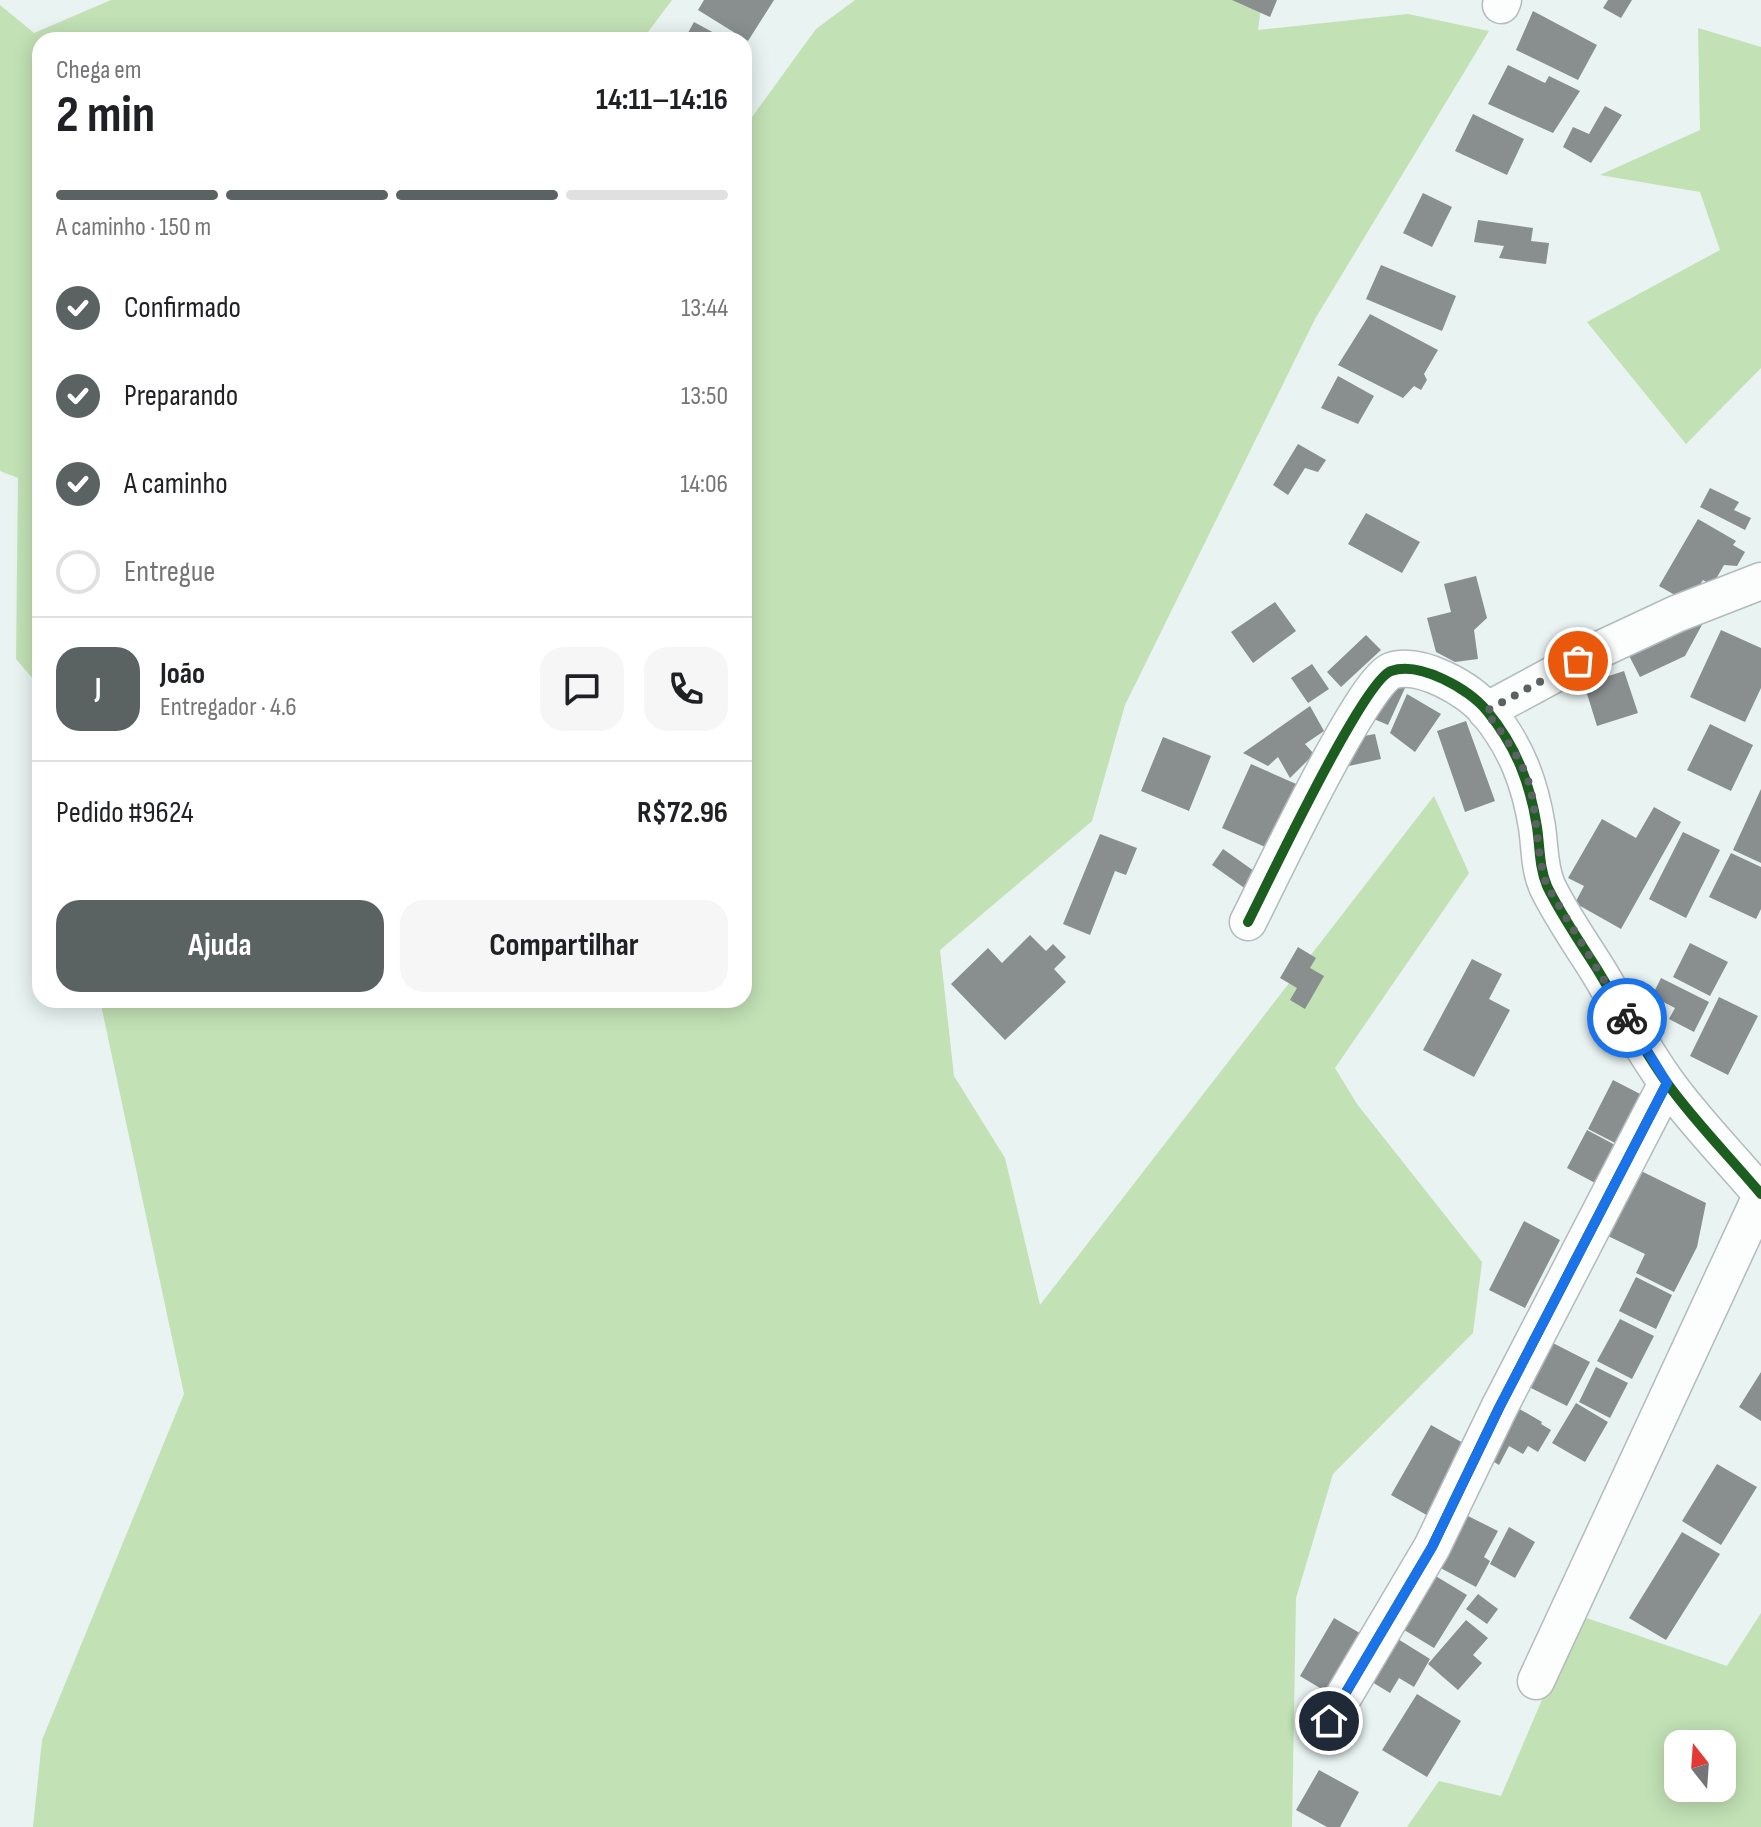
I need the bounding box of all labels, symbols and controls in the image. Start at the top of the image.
text: Chega em [56,55,142,86]
text: 14:11–14:16 [596,82,728,118]
text: 2 min [56,84,155,147]
text: A caminho · 150 m [56,212,211,243]
icon: check [56,286,100,330]
text: Confirmado [124,290,241,326]
text: 13:44 [681,293,728,324]
icon: check [56,374,100,418]
text: Preparando [124,378,238,414]
text: 13:50 [681,381,728,412]
icon: check [56,462,100,506]
text: A caminho [124,466,228,502]
text: 14:06 [680,469,728,500]
text: Entregue [124,554,215,590]
pin [1544,627,1612,695]
icon: bag [1556,639,1600,683]
button: chat [540,647,624,731]
button: phone [644,647,728,731]
text: João [160,656,205,692]
text: J [95,671,101,707]
text: Entregador · 4.6 [160,692,297,723]
text: Pedido #9624 [56,795,194,831]
text: R$72.96 [637,795,728,831]
button: Ajuda [56,900,384,992]
button: Compartilhar [400,900,728,992]
courier [1587,978,1667,1058]
icon: bike [1605,996,1649,1040]
pin [1295,1687,1363,1755]
icon: home [1307,1699,1351,1743]
north arrow [1664,1730,1736,1802]
map controls [1664,1730,1736,1802]

